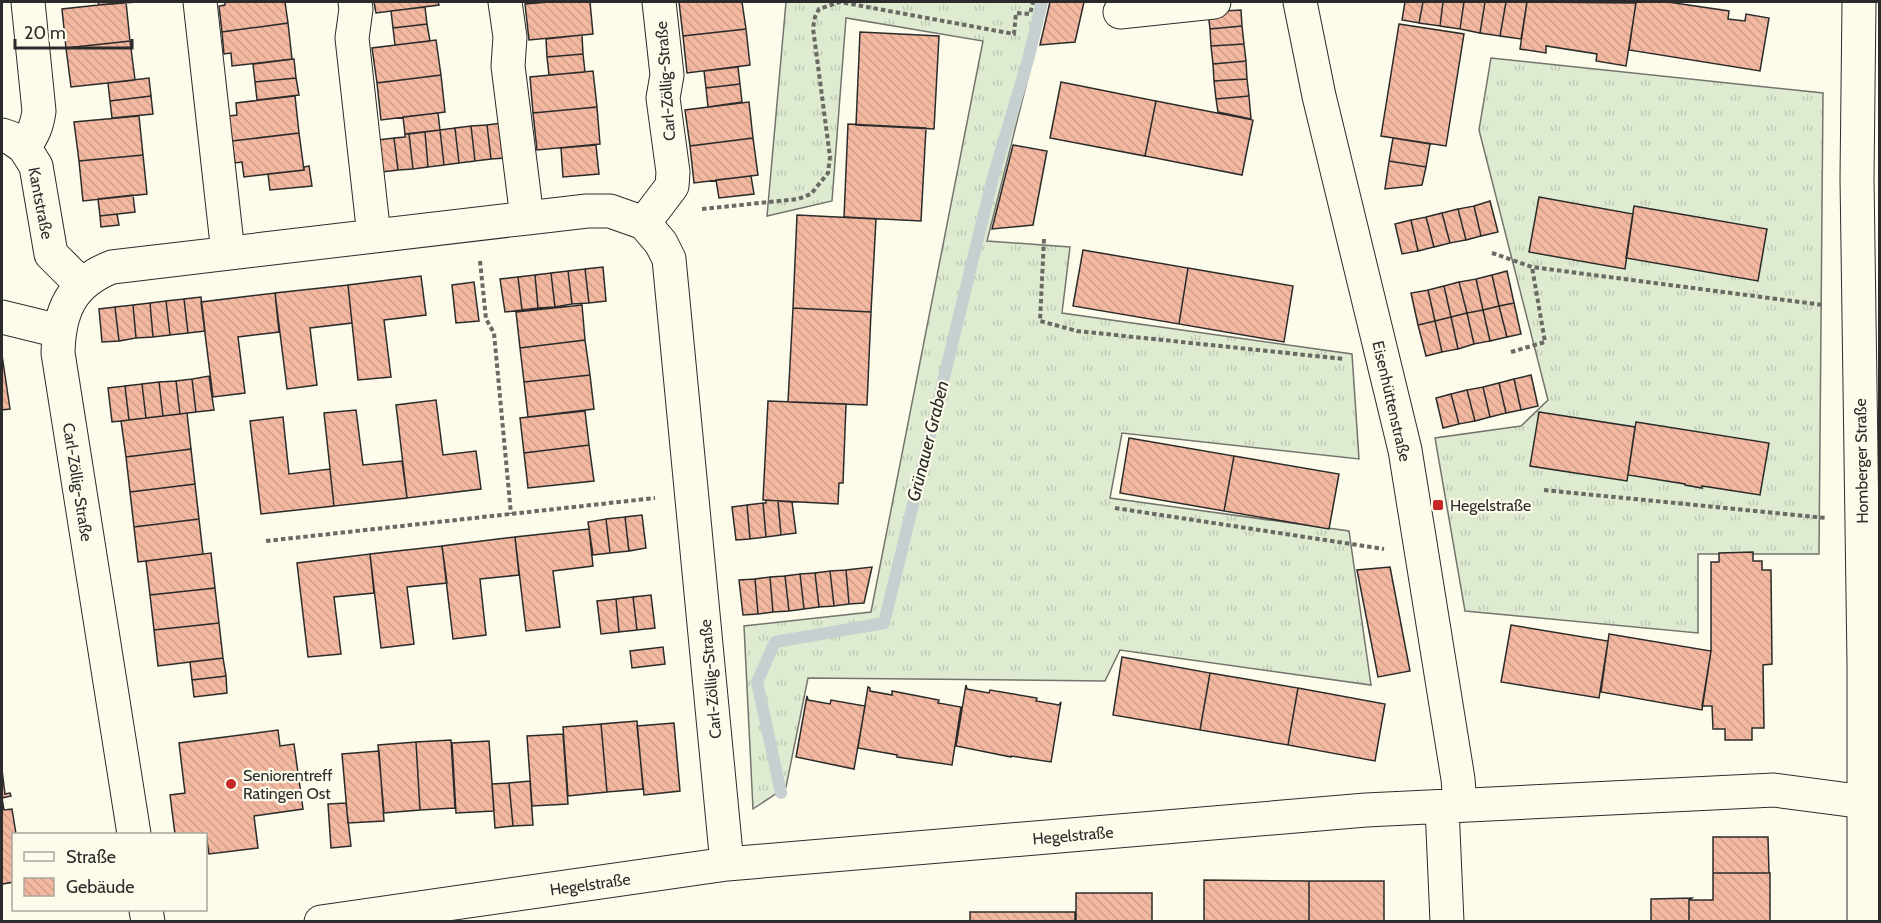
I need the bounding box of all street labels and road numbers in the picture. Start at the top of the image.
street label: Carl-Zöllig-Straße [652,20,679,141]
street label: Kantstraße [24,165,57,241]
street label: Eisenhüttenstraße [1368,339,1415,463]
street label: Homberger Straße [1851,398,1872,524]
street label: Carl-Zöllig-Straße [59,421,96,543]
street label: Carl-Zöllig-Straße [696,618,725,740]
street label: Hegelstraße [1032,822,1114,848]
street label: Hegelstraße [549,869,632,900]

